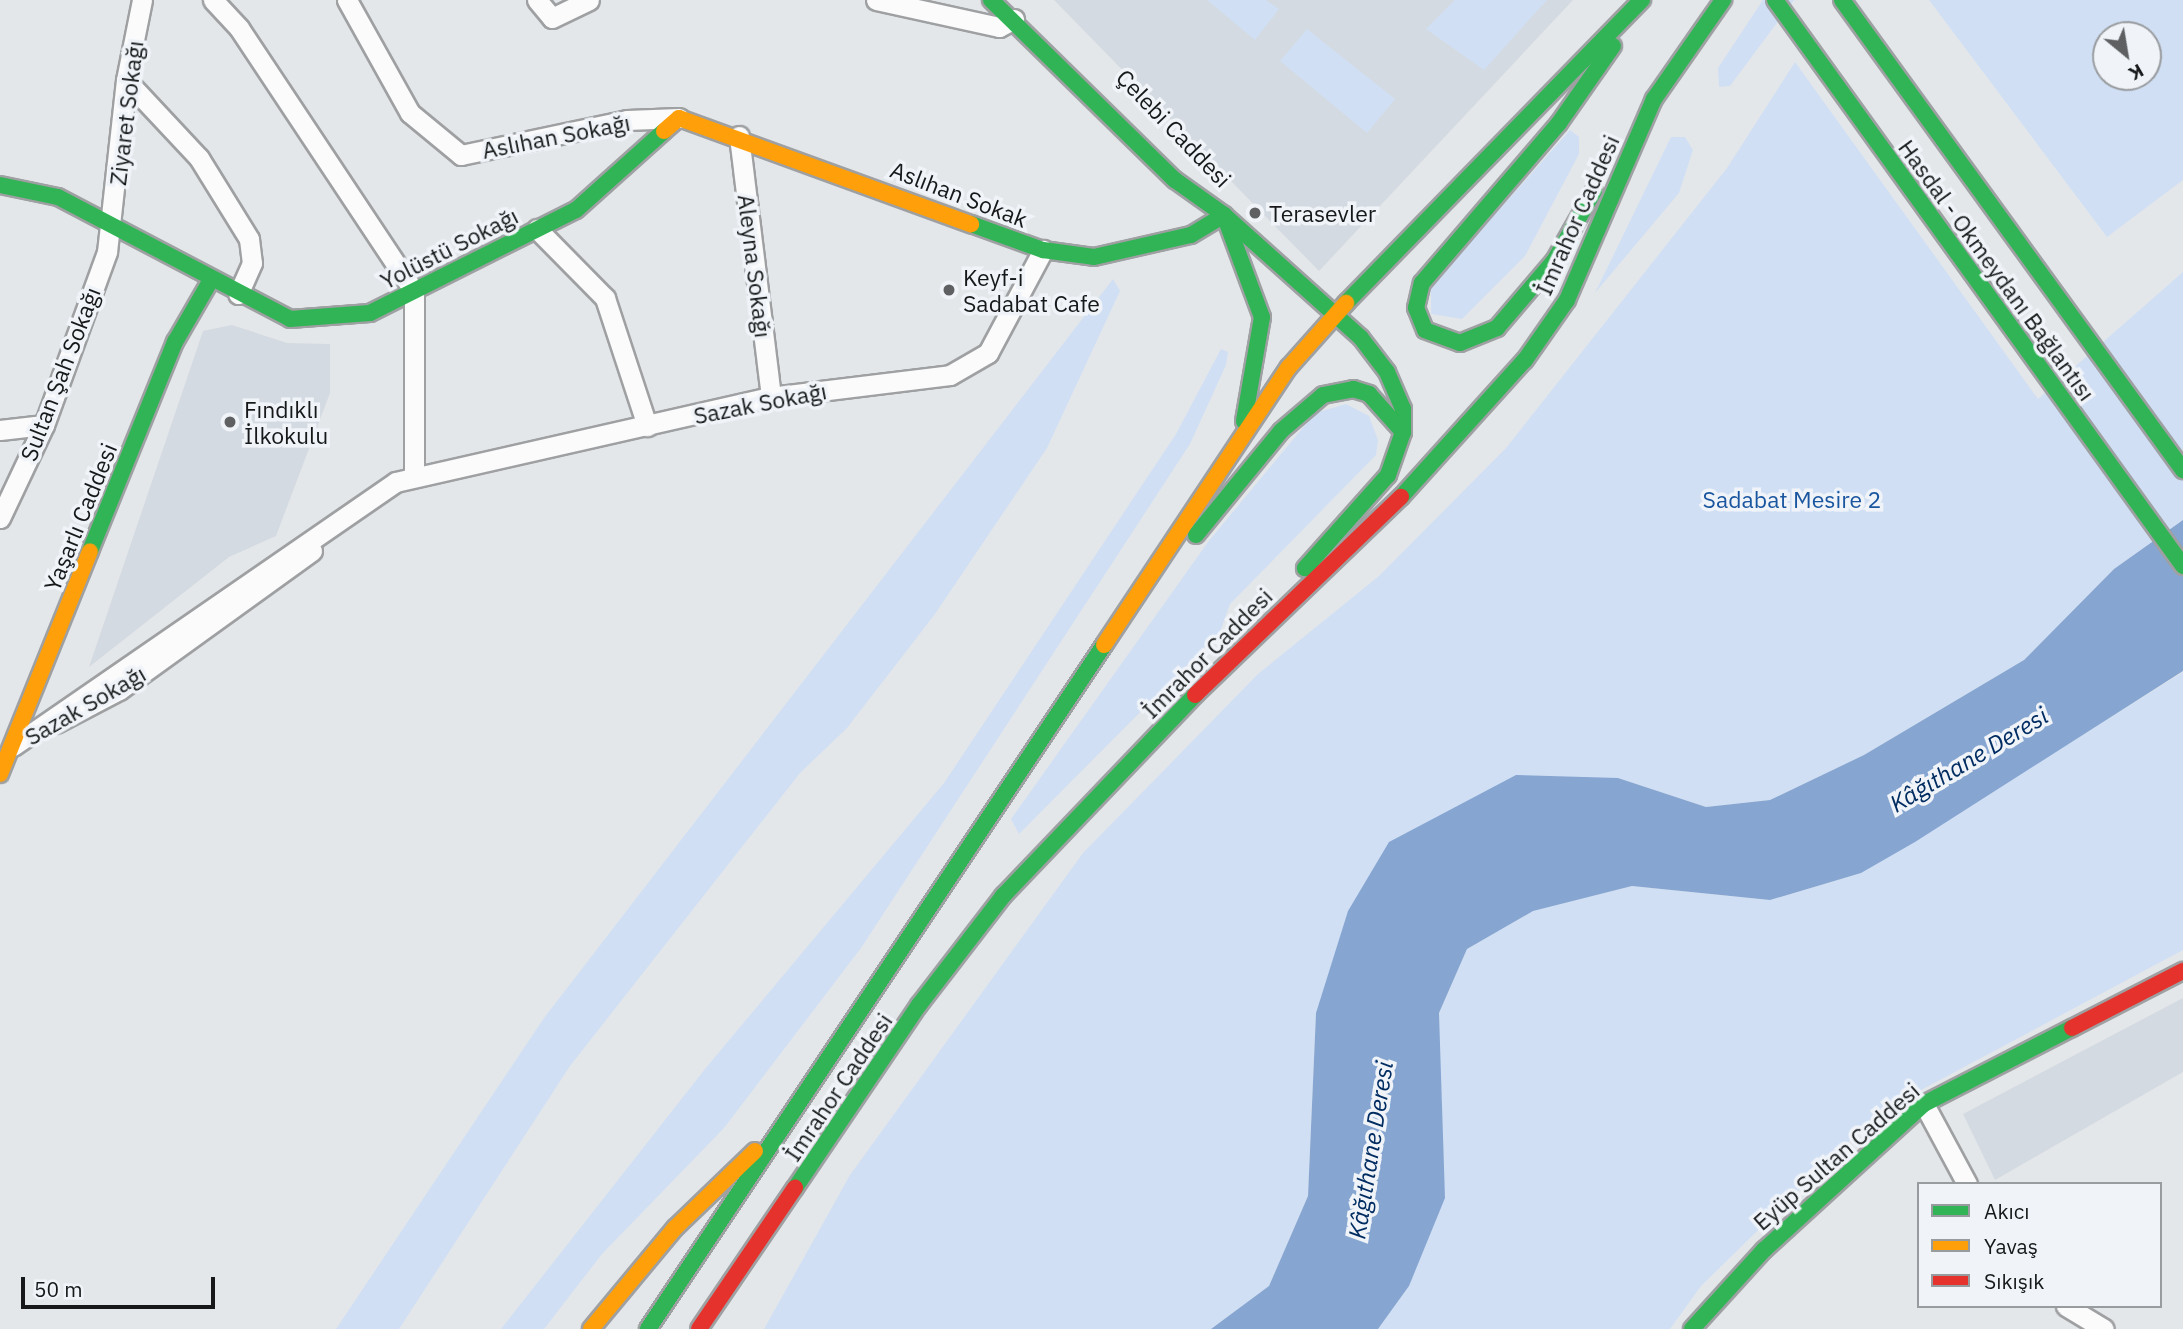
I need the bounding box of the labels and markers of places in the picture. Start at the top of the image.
place label: Terasevler [1269,199,1376,227]
marker: Terasevler [1247,205,1263,221]
place label: Keyf-i Sadabat Cafe [963,263,1100,317]
marker: Keyf-i Sadabat Cafe [941,282,957,298]
place label: Fındıklı İlkokulu [244,395,328,449]
marker: Fındıklı İlkokulu [222,414,238,430]

